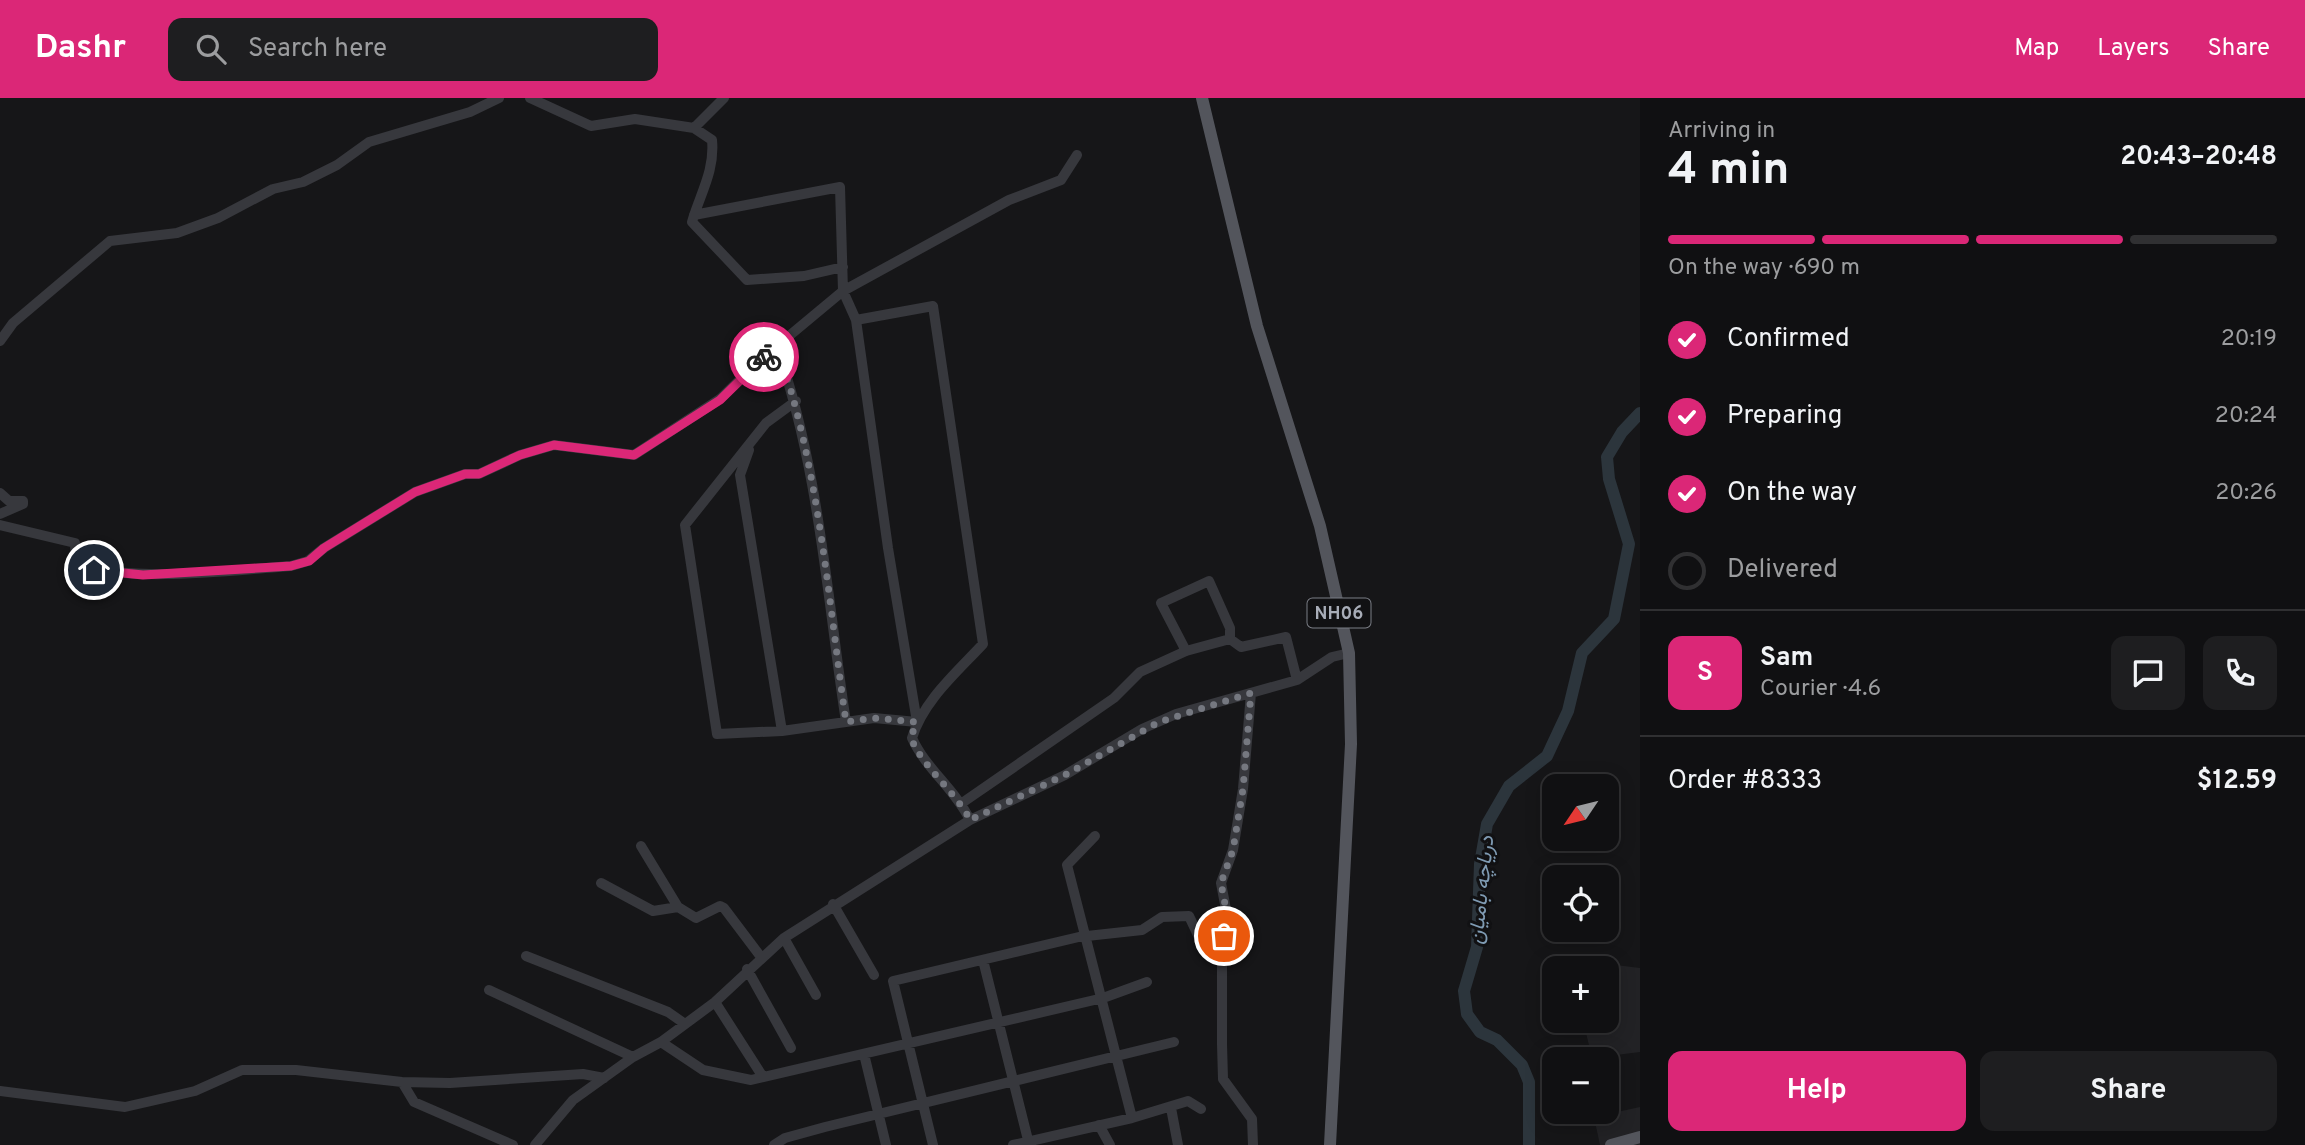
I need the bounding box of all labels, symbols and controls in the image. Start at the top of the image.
search box [168,18,658,81]
text: Dashr [35,28,126,70]
icon: search [192,30,230,68]
text: Search here [248,33,387,66]
text: Map [2014,34,2059,64]
text: Layers [2097,34,2169,64]
text: Share [2207,34,2270,64]
text: Arriving in [1668,117,1775,146]
text: 20:43–20:48 [2120,141,2277,174]
text: 4 min [1668,142,1790,201]
text: On the way · 690 m [1668,254,1860,283]
icon: check [1668,321,1706,359]
courier [729,322,799,392]
text: Confirmed [1727,323,1850,356]
text: 20:19 [2221,325,2277,354]
icon: bike [745,338,783,376]
icon: check [1668,398,1706,436]
text: Preparing [1727,400,1842,433]
text: 20:24 [2215,402,2277,431]
icon: check [1668,475,1706,513]
text: On the way [1727,477,1857,510]
text: 20:26 [2215,479,2277,508]
pin [64,540,124,600]
icon: home [75,551,113,589]
text: Delivered [1727,554,1838,587]
road number: NH06 [1308,598,1370,628]
button: chat [2111,636,2185,710]
button: phone [2203,636,2277,710]
text: Sam [1760,642,1813,675]
text: S [1697,657,1713,690]
text: Courier · 4.6 [1760,675,1881,704]
text: Order #8333 [1668,765,1822,798]
text: $12.59 [2197,765,2277,798]
north arrow [1542,774,1619,850]
map controls [1542,774,1619,1124]
water label: دریاچه بامیان [1463,833,1502,946]
button: locate [1542,865,1619,942]
pin [1194,906,1254,966]
icon: bag [1205,917,1243,955]
button: + [1542,956,1619,1033]
button: − [1542,1047,1619,1124]
button: Help [1668,1051,1966,1131]
button: Share [1980,1051,2277,1131]

